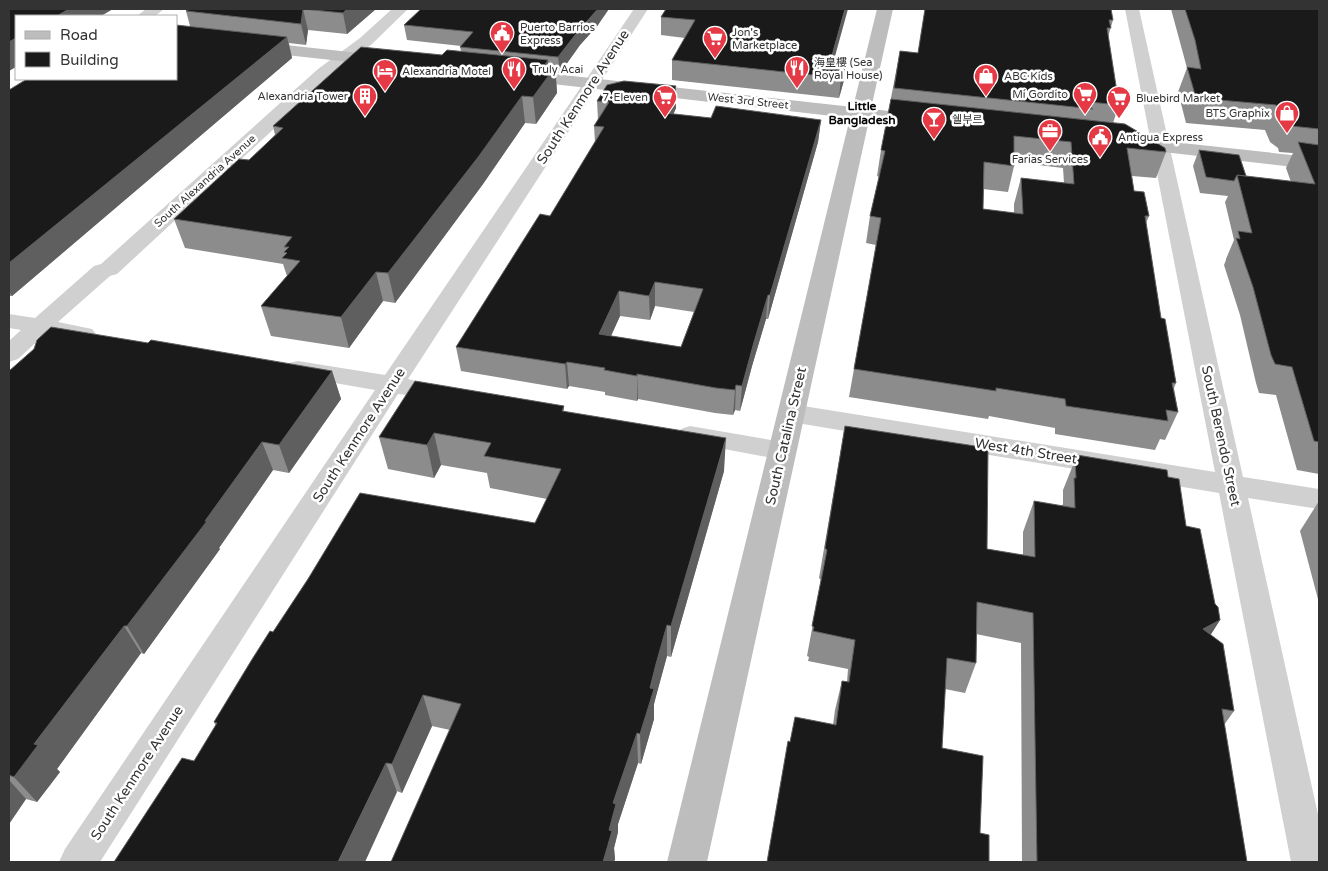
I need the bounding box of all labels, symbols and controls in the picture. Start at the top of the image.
legend [15,15,178,80]
public building icon: Puerto Barrios Express [489,20,515,54]
place label: Puerto Barrios Express [520,21,595,47]
supermarket icon: Jon's Marketplace [702,25,728,59]
text: Road [60,26,98,44]
street label: South Kenmore Avenue [533,26,633,168]
place label: Jon's Marketplace [732,26,797,52]
text: Building [60,51,119,69]
restaurant icon: 海皇樓 (Sea Royal House) [784,55,810,89]
restaurant icon: Truly Acai [501,56,527,90]
place label: 海皇樓 (Sea Royal House) [814,56,883,82]
hotel icon: Alexandria Motel [372,58,398,92]
place label: Truly Acai [532,63,583,76]
shop icon: ABC Kids [973,63,999,97]
place label: Alexandria Motel [402,65,491,78]
place label: ABC Kids [1004,70,1053,83]
supermarket icon: Mi Gordito [1072,81,1098,115]
building icon: Alexandria Tower [352,83,378,117]
supermarket icon: 7-Eleven [652,84,678,118]
supermarket icon: Bluebird Market [1106,85,1132,119]
place label: Mi Gordito [1012,88,1068,101]
place label: Alexandria Tower [258,90,349,103]
street label: West 3rd Street [707,90,789,112]
place label: 7-Eleven [602,91,648,104]
place label: Bluebird Market [1136,92,1220,105]
district label: Little Bangladesh [828,99,896,128]
shop icon: BTS Graphix [1274,100,1300,134]
bar icon: 쉘부르 [921,106,947,140]
place label: BTS Graphix [1205,107,1270,120]
place label: 쉘부르 [952,113,982,126]
office icon: Farias Services [1037,118,1063,152]
public building icon: Antigua Express [1087,124,1113,158]
place label: Antigua Express [1118,131,1203,144]
street label: South Alexandria Avenue [152,132,258,230]
place label: Farias Services [1012,153,1088,166]
street label: South Kenmore Avenue [309,364,409,506]
street label: South Berendo Street [1198,364,1244,508]
street label: South Catalina Street [762,365,810,507]
street label: West 4th Street [974,435,1079,468]
street label: South Kenmore Avenue [87,702,187,844]

